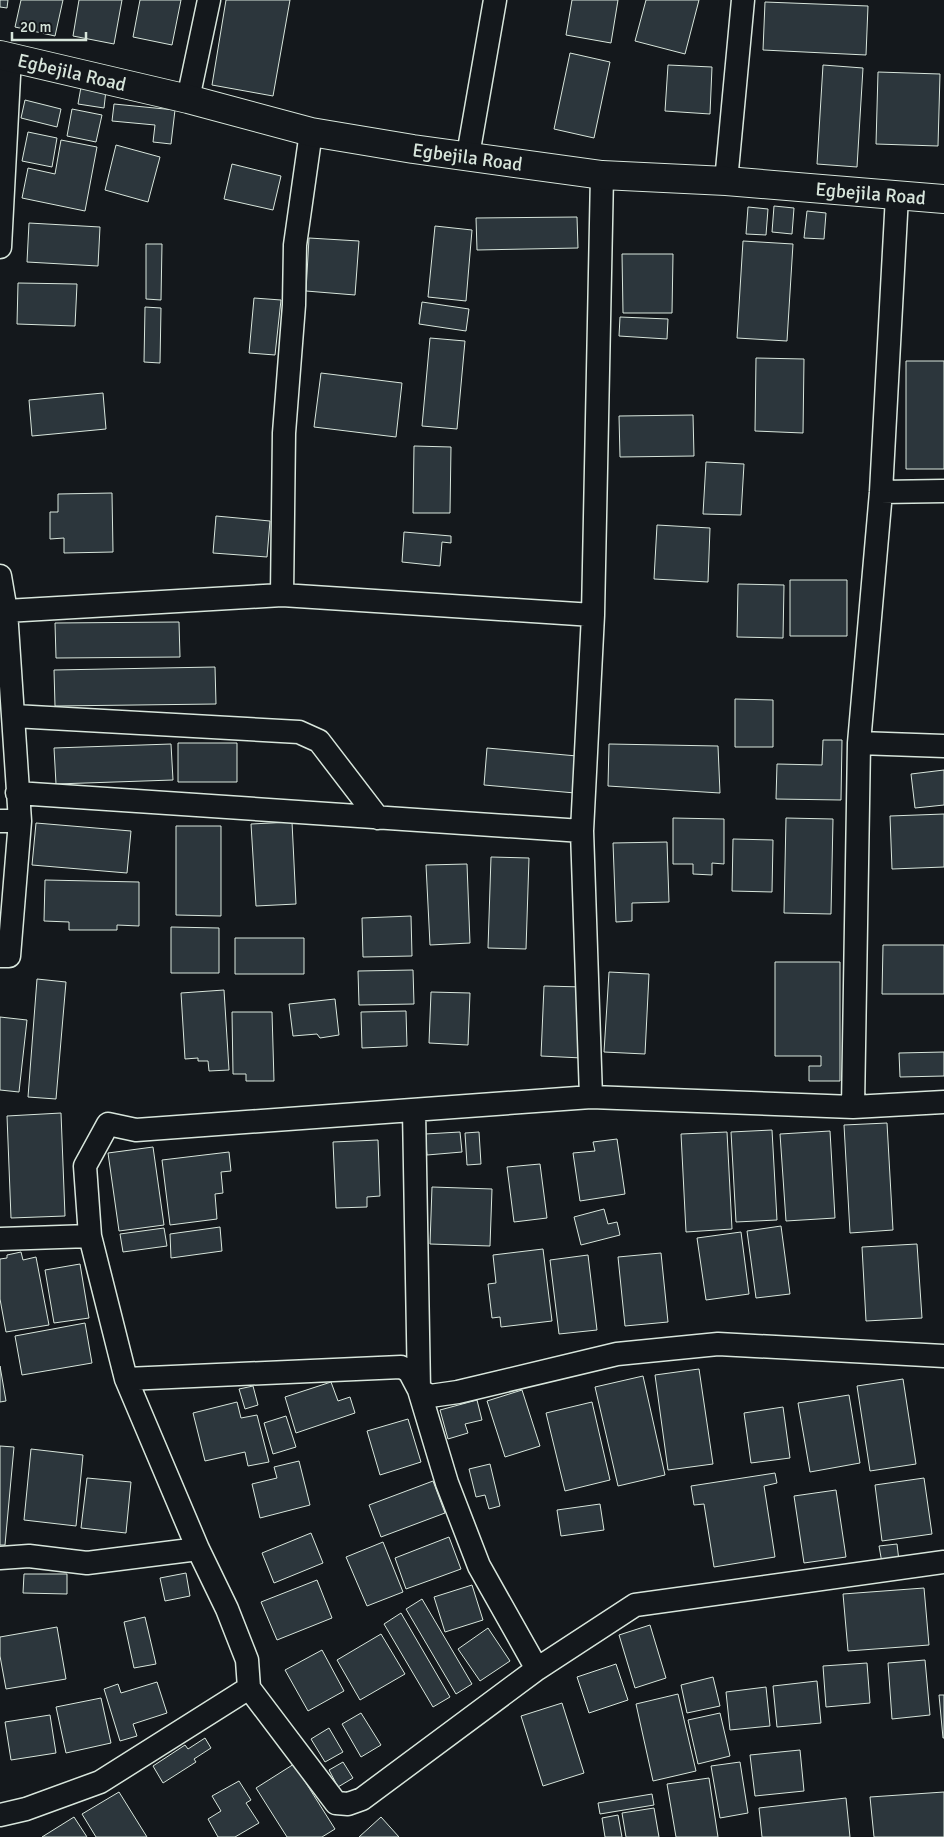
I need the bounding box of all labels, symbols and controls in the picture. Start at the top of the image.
scale bar [12,10,86,42]
text: 20 m [20,18,51,36]
street label: Egbejila Road [15,49,128,97]
street label: Egbejila Road [411,138,524,177]
street label: Egbejila Road [814,177,927,210]

